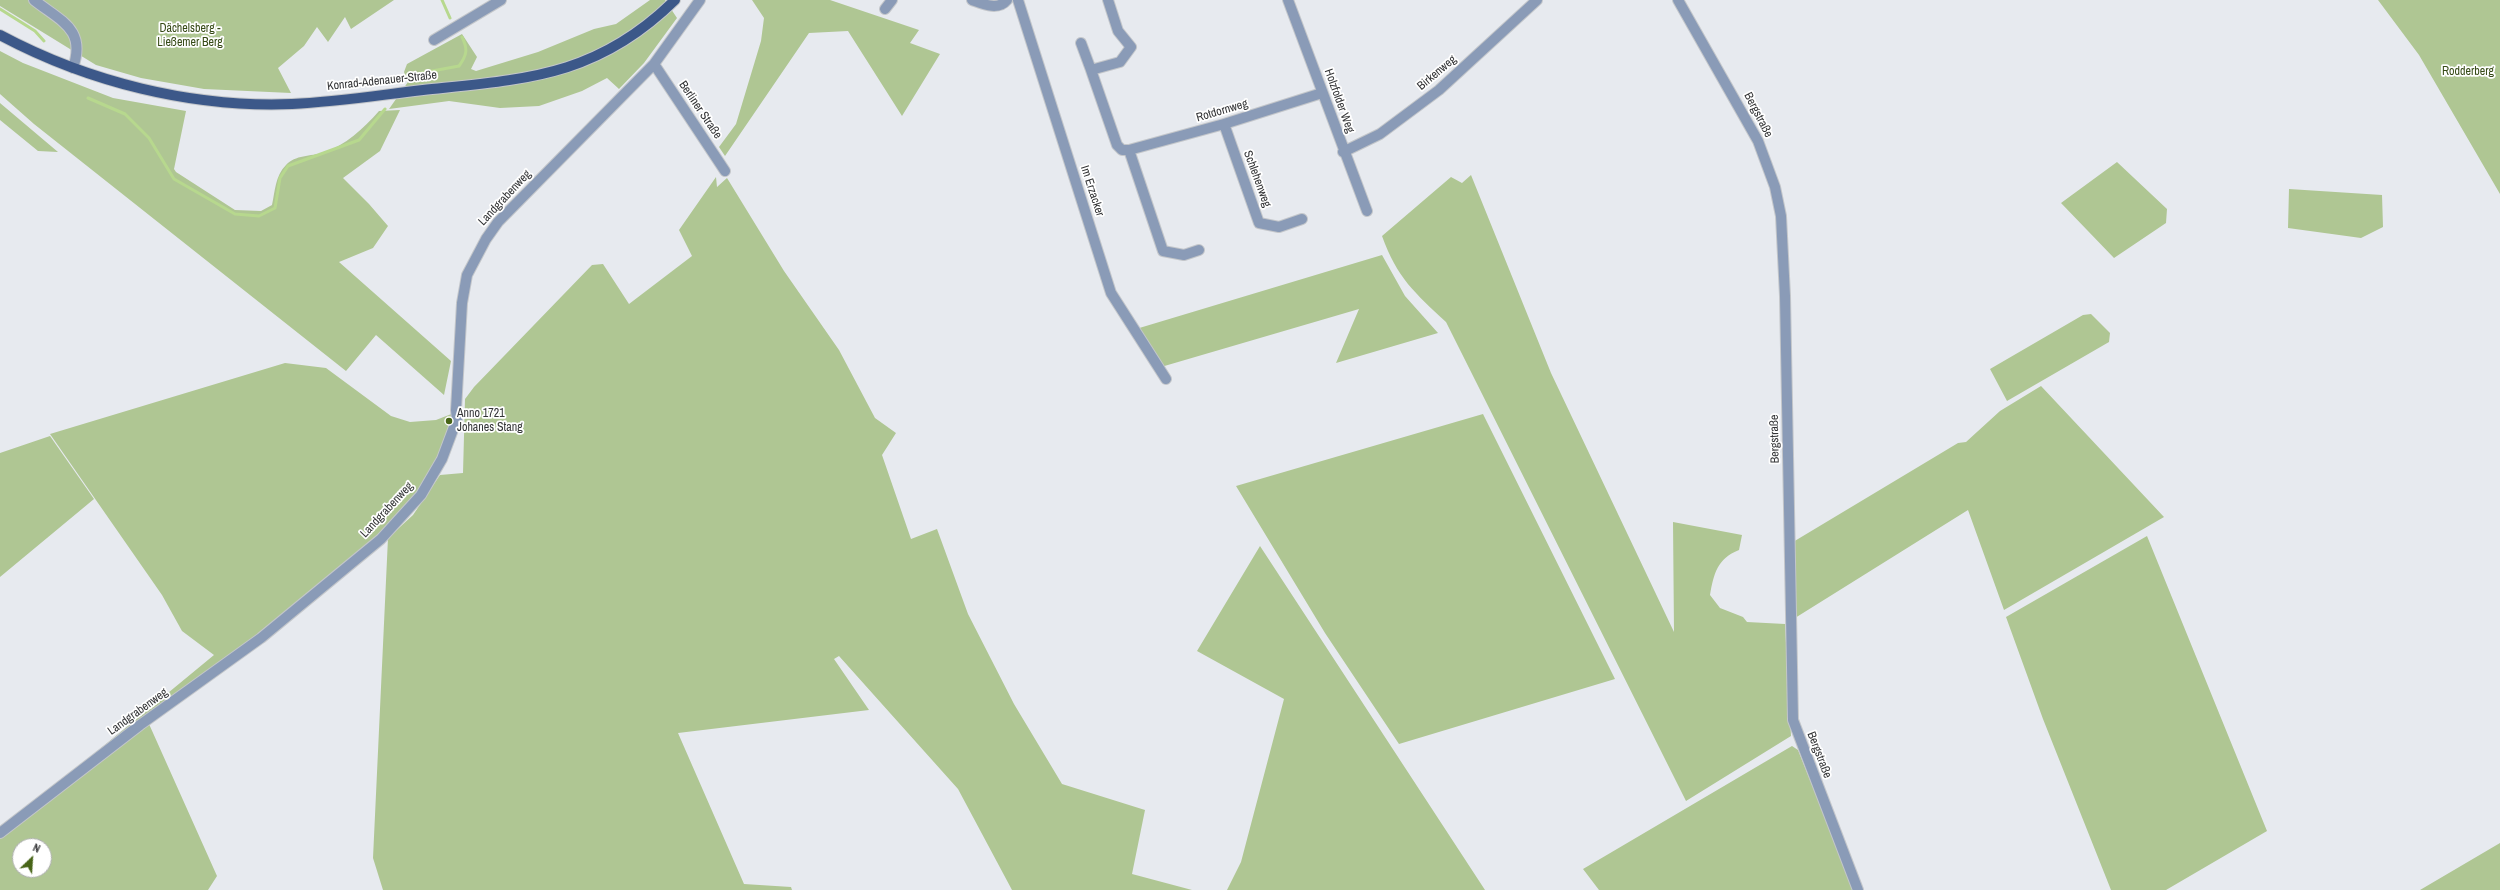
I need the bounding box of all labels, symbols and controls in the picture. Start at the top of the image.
park label: Dächelsberg - Ließemer Berg [157,22,223,50]
street label: Birkenweg [1415,53,1459,93]
park label: Rodderberg [2442,65,2494,79]
street label: Holzfolder Weg [1321,67,1357,135]
street label: Konrad-Adenauer-Straße [326,68,438,94]
street label: Berliner Straße [675,78,725,142]
street label: Bergstraße [1741,90,1775,140]
street label: Rotdornweg [1195,97,1249,125]
street label: Schlehenweg [1240,149,1274,209]
street label: Im Erzacker [1077,164,1107,218]
street label: Landgrabenweg [476,167,534,229]
place label: Anno 1721 Johanes Stang [457,407,523,435]
street label: Bergstraße [1767,415,1783,463]
marker: Anno 1721 Johanes Stang [444,416,454,426]
street label: Landgrabenweg [358,479,416,541]
street label: Landgrabenweg [105,685,171,739]
street label: Bergstraße [1804,730,1834,780]
north arrow [12,838,52,878]
text: N [31,840,43,856]

